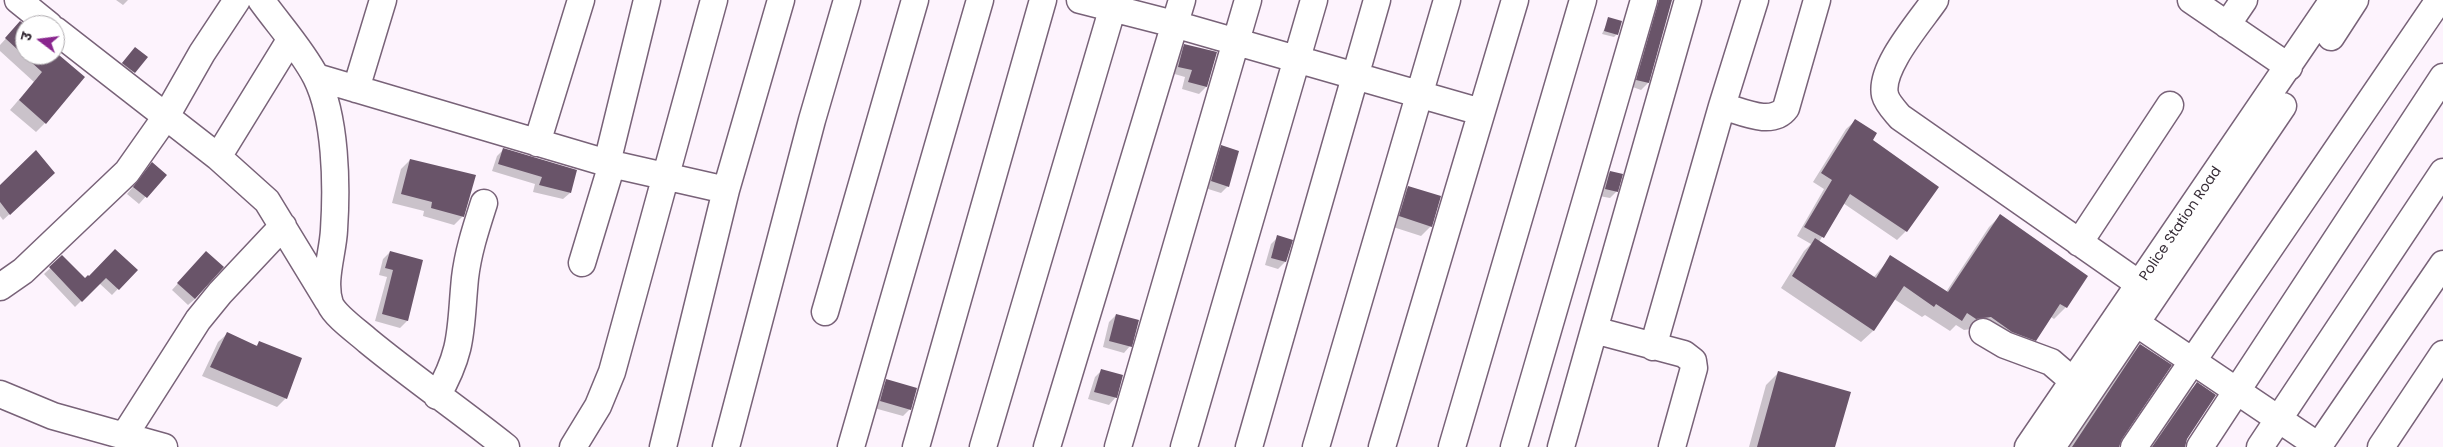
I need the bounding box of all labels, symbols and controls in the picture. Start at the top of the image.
north arrow [15,15,65,65]
text: उ [16,30,37,43]
street label: Police Station Road [2137,164,2225,284]

